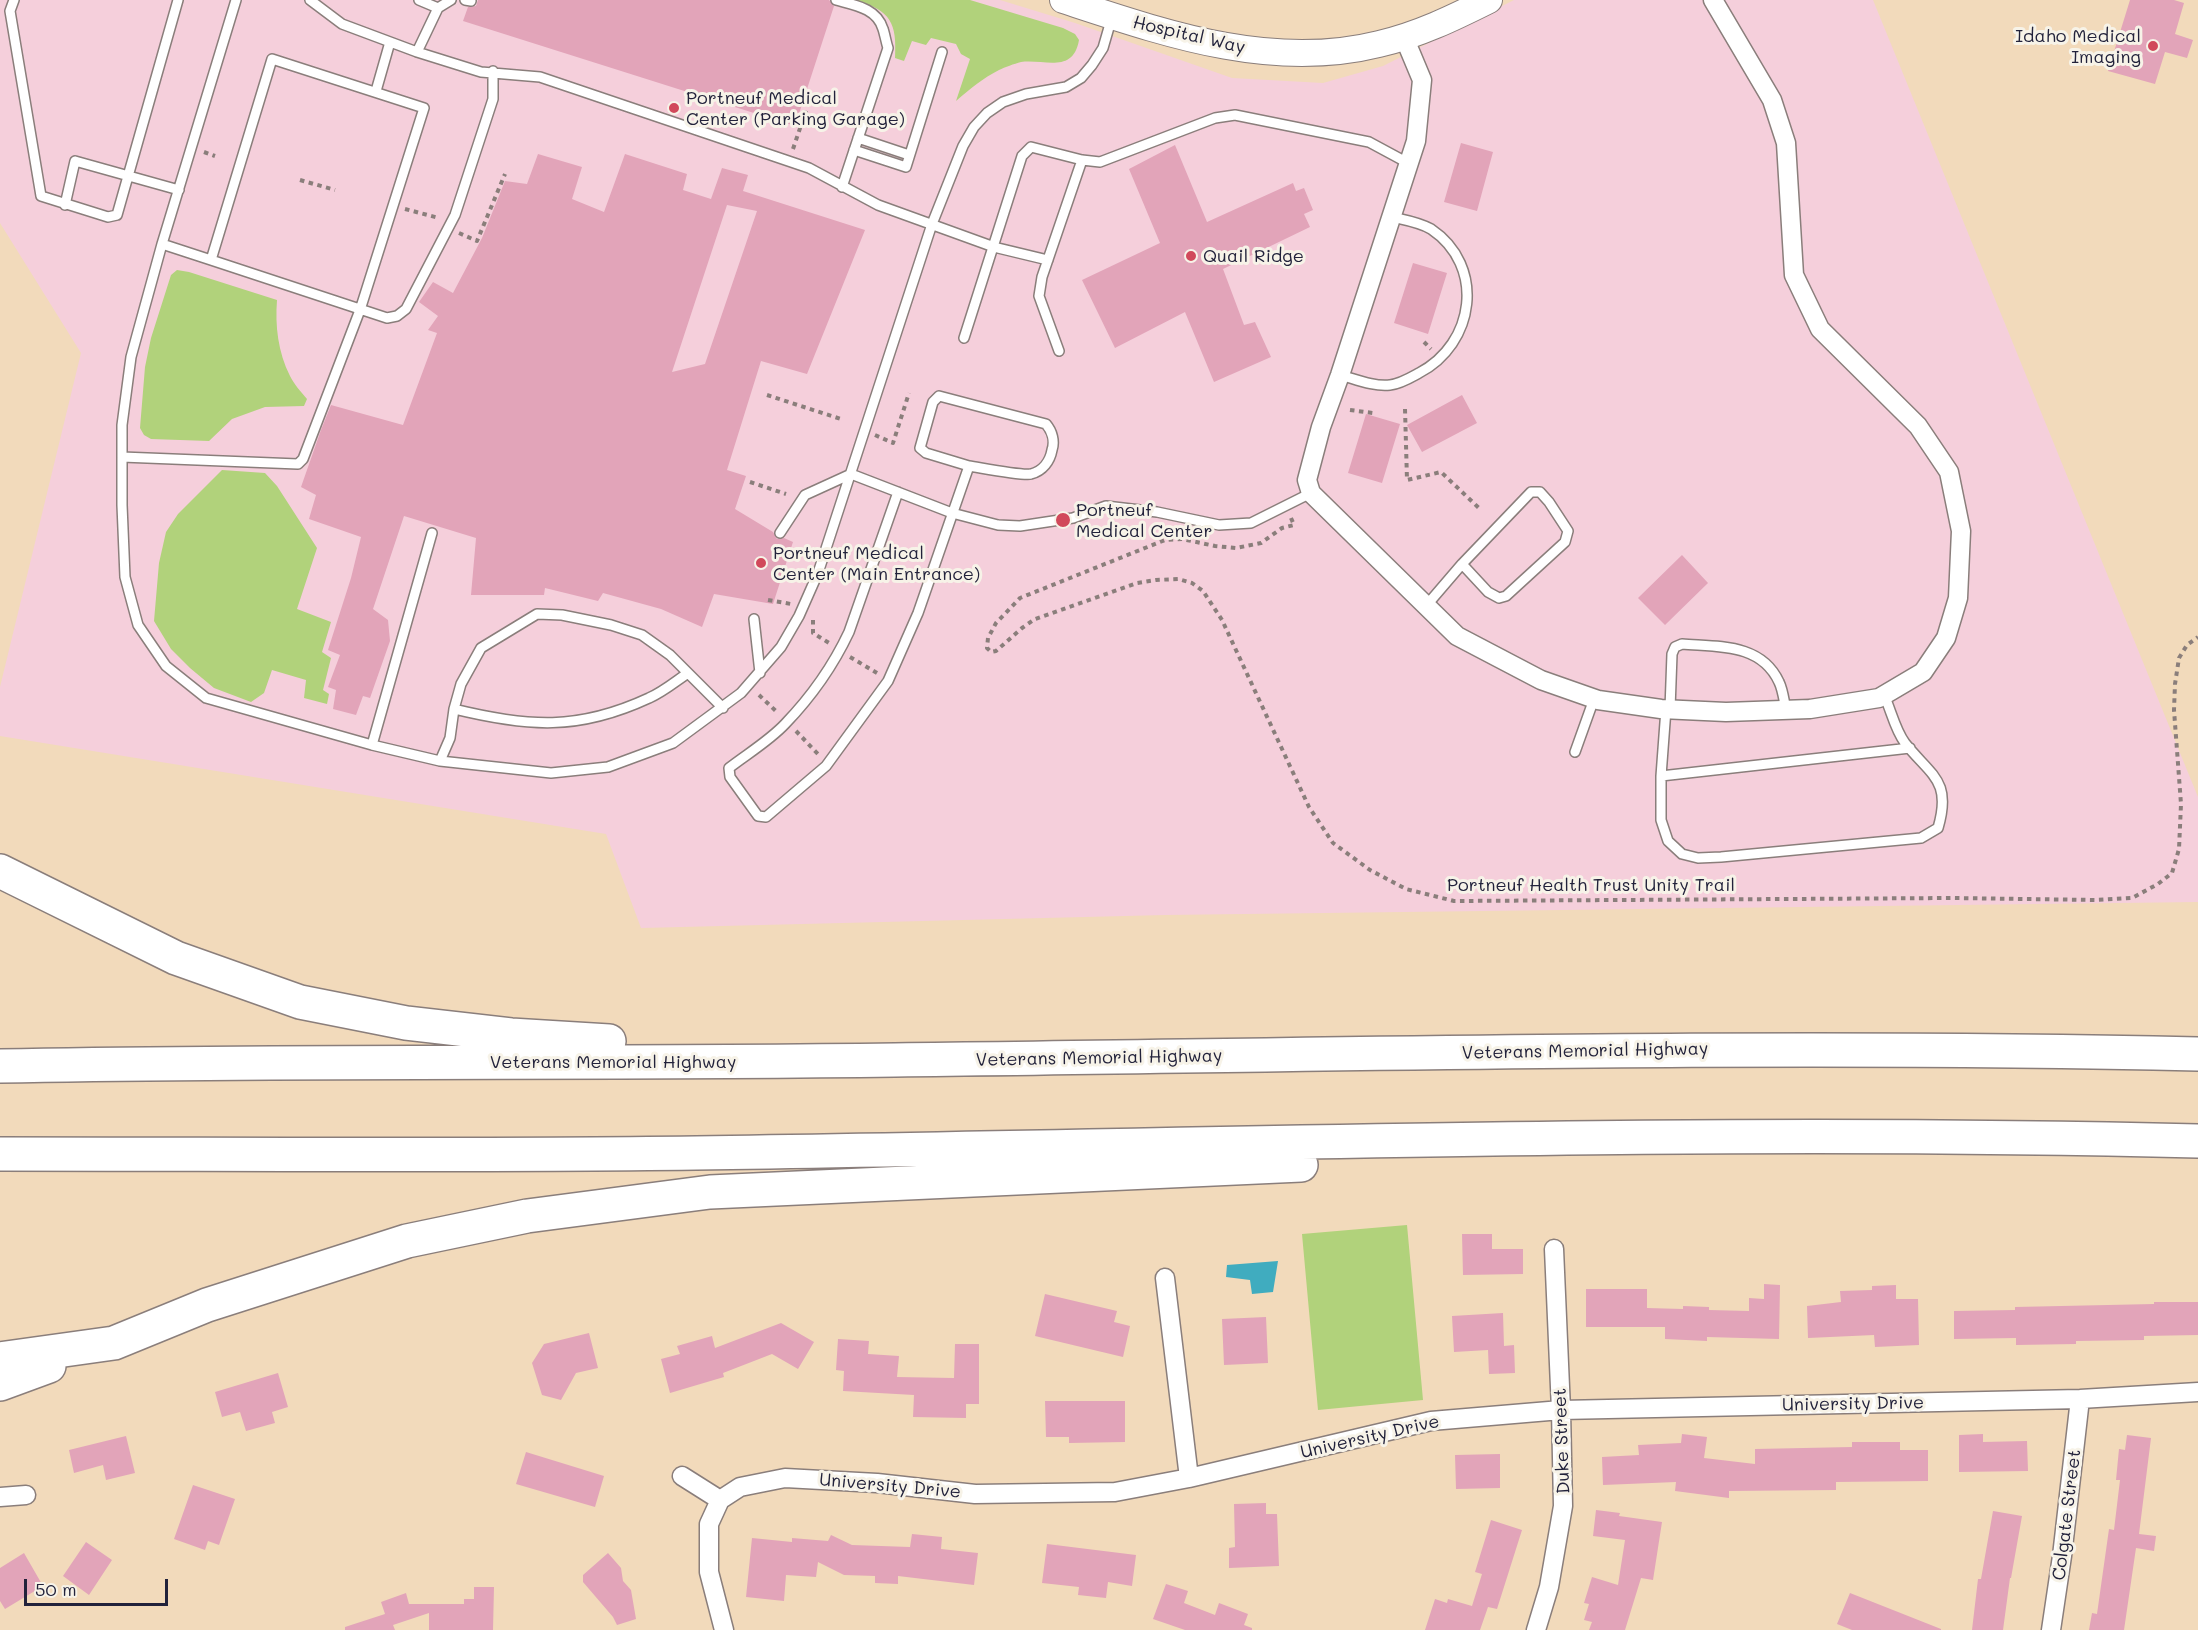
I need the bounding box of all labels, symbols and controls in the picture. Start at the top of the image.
street label: Hospital Way [1131,12,1247,58]
place label: Idaho Medical Imaging [2015,25,2141,68]
marker: Idaho Medical Imaging [2146,39,2160,53]
place label: Portneuf Medical Center (Parking Garage) [686,87,905,130]
marker: Portneuf Medical Center (Parking Garage) [667,101,681,115]
place label: Quail Ridge [1203,245,1304,267]
marker: Quail Ridge [1184,249,1198,263]
place label: Portneuf Medical Center [1076,499,1213,542]
marker: Portneuf Medical Center [1054,511,1072,529]
place label: Portneuf Medical Center (Main Entrance) [773,542,980,584]
marker: Portneuf Medical Center (Main Entrance) [754,556,768,570]
street label: Portneuf Health Trust Unity Trail [1447,874,1735,896]
street label: Veterans Memorial Highway [1462,1038,1708,1064]
street label: Veterans Memorial Highway [976,1045,1222,1071]
street label: Veterans Memorial Highway [490,1051,736,1073]
street label: Duke Street [1549,1388,1575,1494]
street label: University Drive [1782,1392,1924,1416]
street label: University Drive [1298,1410,1442,1464]
street label: Colgate Street [2048,1448,2086,1582]
street label: University Drive [818,1469,962,1503]
scale bar [27,1567,171,1605]
text: 50 m [35,1577,77,1601]

